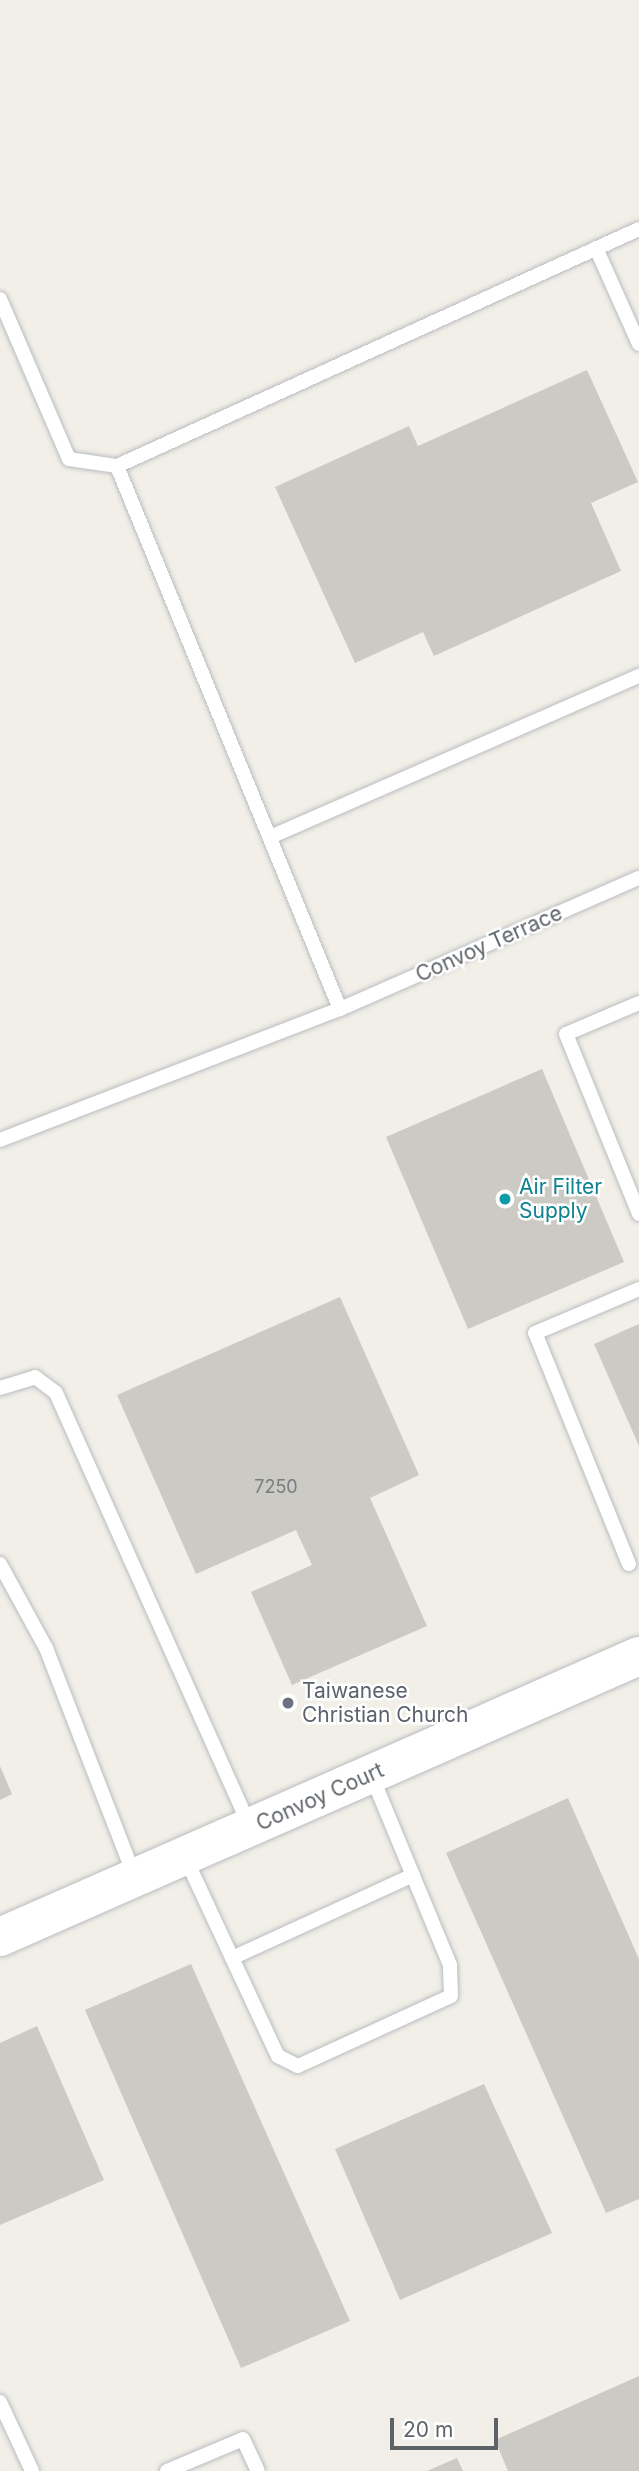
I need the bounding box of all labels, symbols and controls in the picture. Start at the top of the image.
street label: Convoy Terrace [412,900,566,988]
place label: Air Filter Supply [519,1174,602,1224]
marker: Air Filter Supply [497,1191,513,1207]
house number: 7250 [254,1476,298,1498]
place label: Taiwanese Christian Church [302,1678,468,1728]
marker: Taiwanese Christian Church [280,1695,296,1711]
street label: Convoy Court [252,1758,388,1836]
scale bar [394,2404,503,2448]
text: 20 m [403,2417,453,2442]

